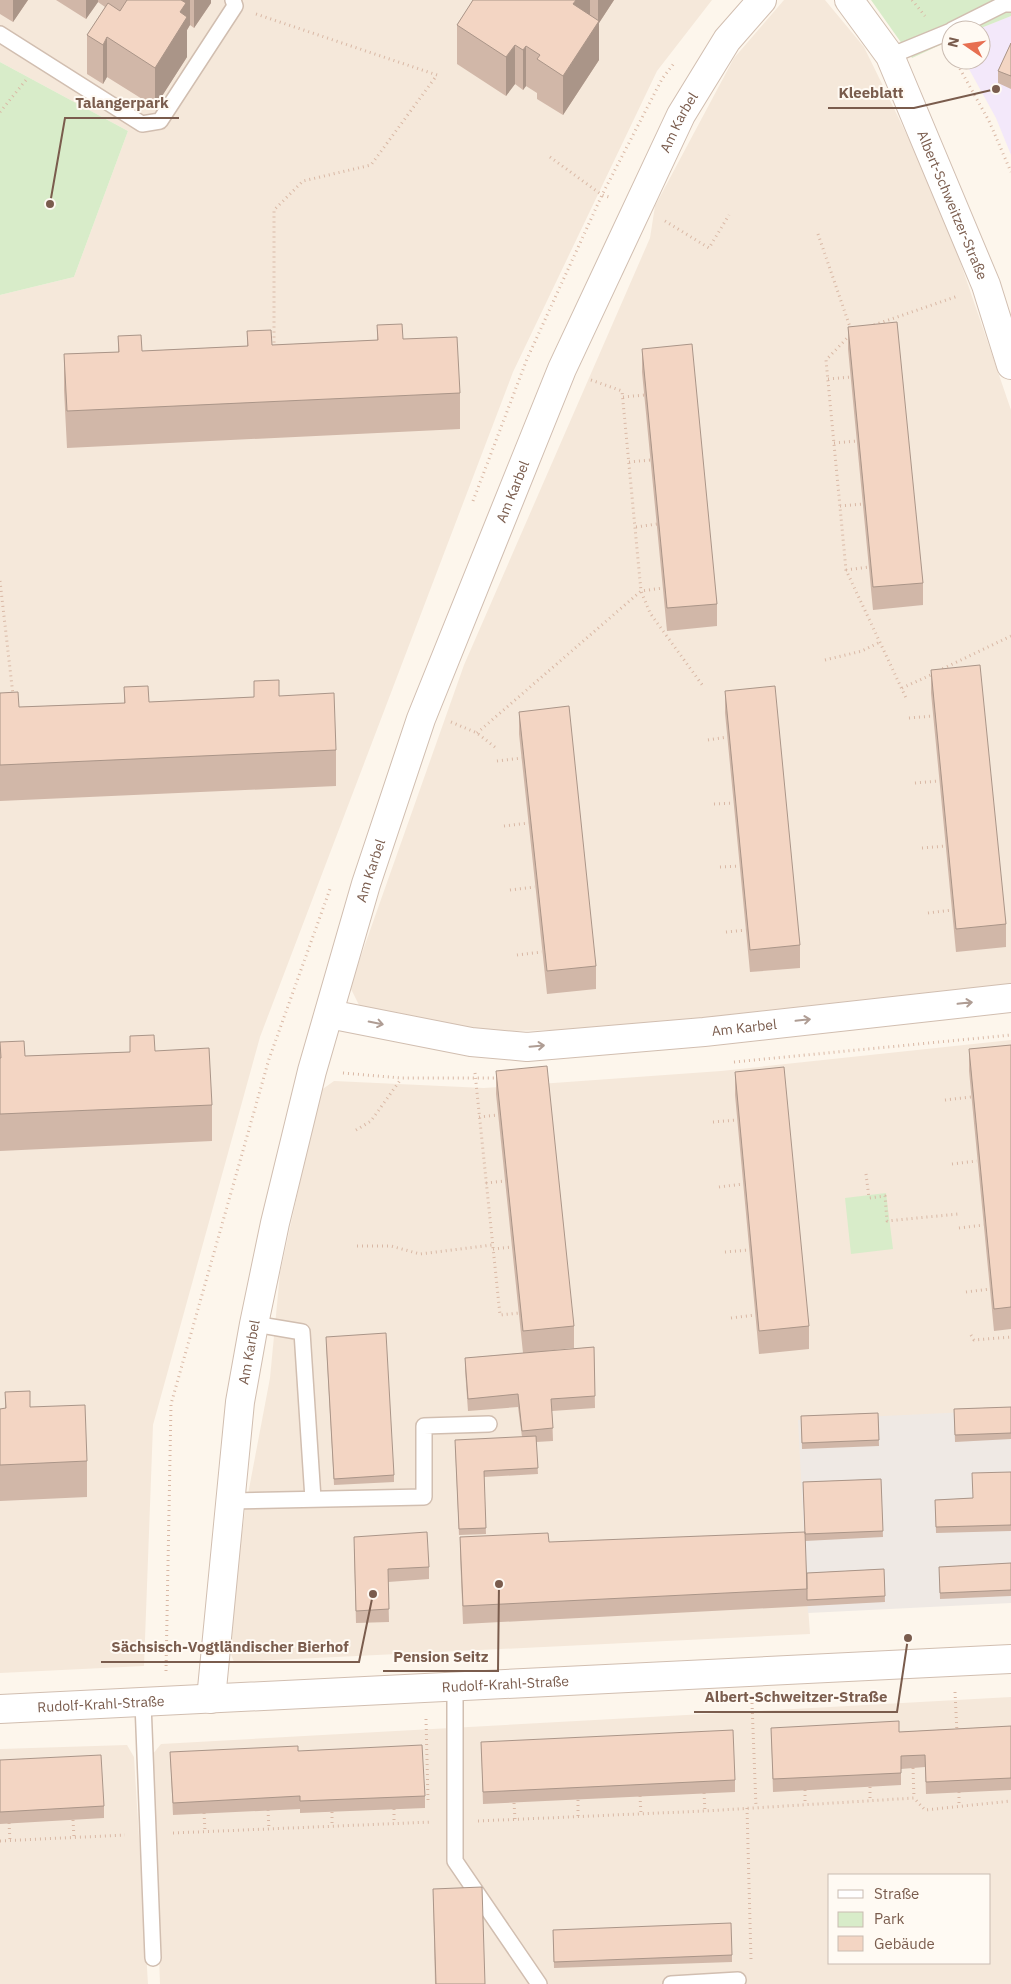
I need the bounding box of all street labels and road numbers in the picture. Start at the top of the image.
street label: Am Karbel [656,89,702,155]
street label: Albert-Schweitzer-Straße [913,128,992,283]
street label: Am Karbel [492,458,533,525]
street label: Am Karbel [352,837,389,904]
street label: Am Karbel [711,1015,778,1040]
street label: Am Karbel [234,1318,264,1386]
street label: Rudolf-Krahl-Straße [441,1672,570,1696]
street label: Rudolf-Krahl-Straße [37,1692,165,1716]

